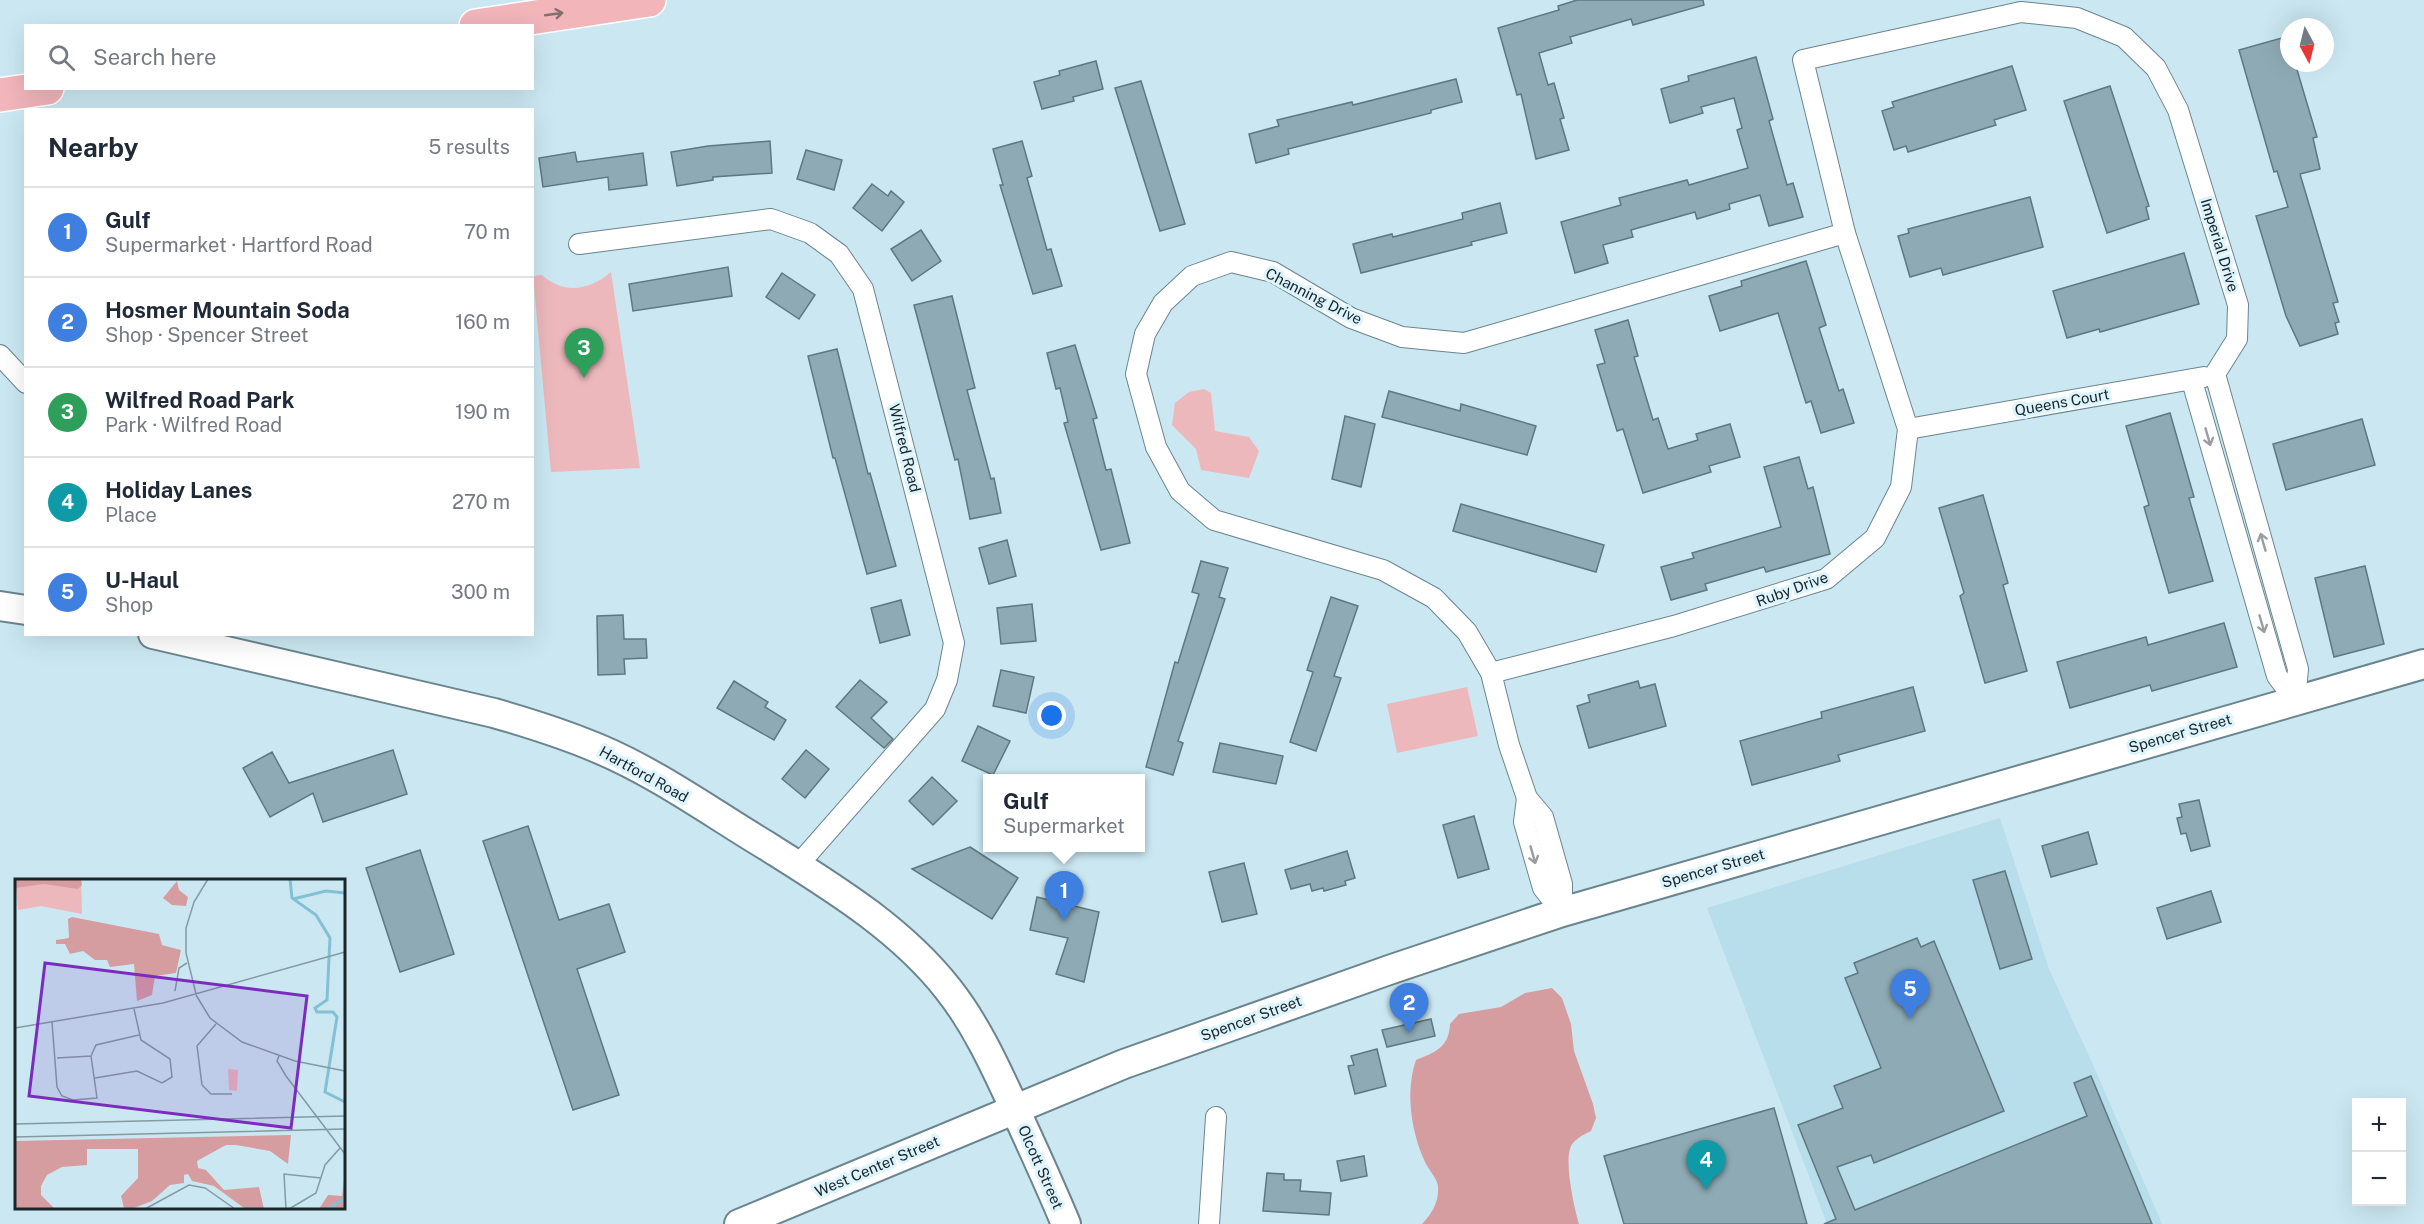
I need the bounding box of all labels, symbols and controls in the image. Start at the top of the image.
one-way arrow [544,8,564,19]
north arrow [2280,18,2334,72]
search box [24,24,534,90]
icon: search [45,41,78,74]
text: Search here [93,44,217,70]
text: Nearby [48,132,138,163]
text: 5 results [428,135,510,159]
street label: Imperial Drive [2198,196,2242,294]
text: Gulf [105,207,150,233]
text: 1 [63,220,72,244]
text: 70 m [464,220,510,244]
text: Supermarket · Hartford Road [105,233,373,257]
street label: Channing Drive [1263,264,1365,328]
text: Hosmer Mountain Soda [105,297,350,323]
text: 2 [61,310,74,334]
text: 160 m [455,310,510,334]
text: Shop · Spencer Street [105,323,309,347]
pin: 3 [564,328,604,378]
street label: Queens Court [2013,385,2111,419]
text: Wilfred Road Park [105,387,294,413]
text: 3 [61,400,74,424]
text: 190 m [455,400,510,424]
street label: Wilfred Road [886,402,924,494]
text: Park · Wilfred Road [105,413,282,437]
one-way arrow [2203,427,2215,446]
text: Holiday Lanes [105,477,252,503]
text: 4 [61,490,74,514]
text: 270 m [452,490,510,514]
text: Place [105,503,157,527]
one-way arrow [2256,533,2268,552]
text: U-Haul [105,567,179,593]
street label: Ruby Drive [1754,568,1830,610]
text: 5 [61,580,74,604]
text: 300 m [451,580,510,604]
text: Shop [105,593,153,617]
one-way arrow [2257,614,2268,633]
your location [1037,701,1066,730]
street label: Spencer Street [2127,710,2233,756]
street label: Hartford Road [597,743,691,805]
popup [983,774,1145,852]
text: Gulf [1003,788,1048,814]
text: Supermarket [1003,814,1125,838]
one-way arrow [1528,845,1539,864]
street label: Spencer Street [1660,845,1766,891]
pin: 1 [1044,872,1084,921]
inset map [15,879,345,1209]
pin: 5 [1890,970,1930,1019]
pin: 2 [1390,984,1428,1033]
street label: Spencer Street [1198,992,1304,1044]
map controls [2352,1098,2406,1206]
button: + [2352,1098,2406,1152]
street label: Olcott Street [1015,1123,1067,1212]
street label: West Center Street [812,1132,942,1200]
pin: 4 [1686,1140,1726,1190]
button: − [2352,1152,2406,1206]

